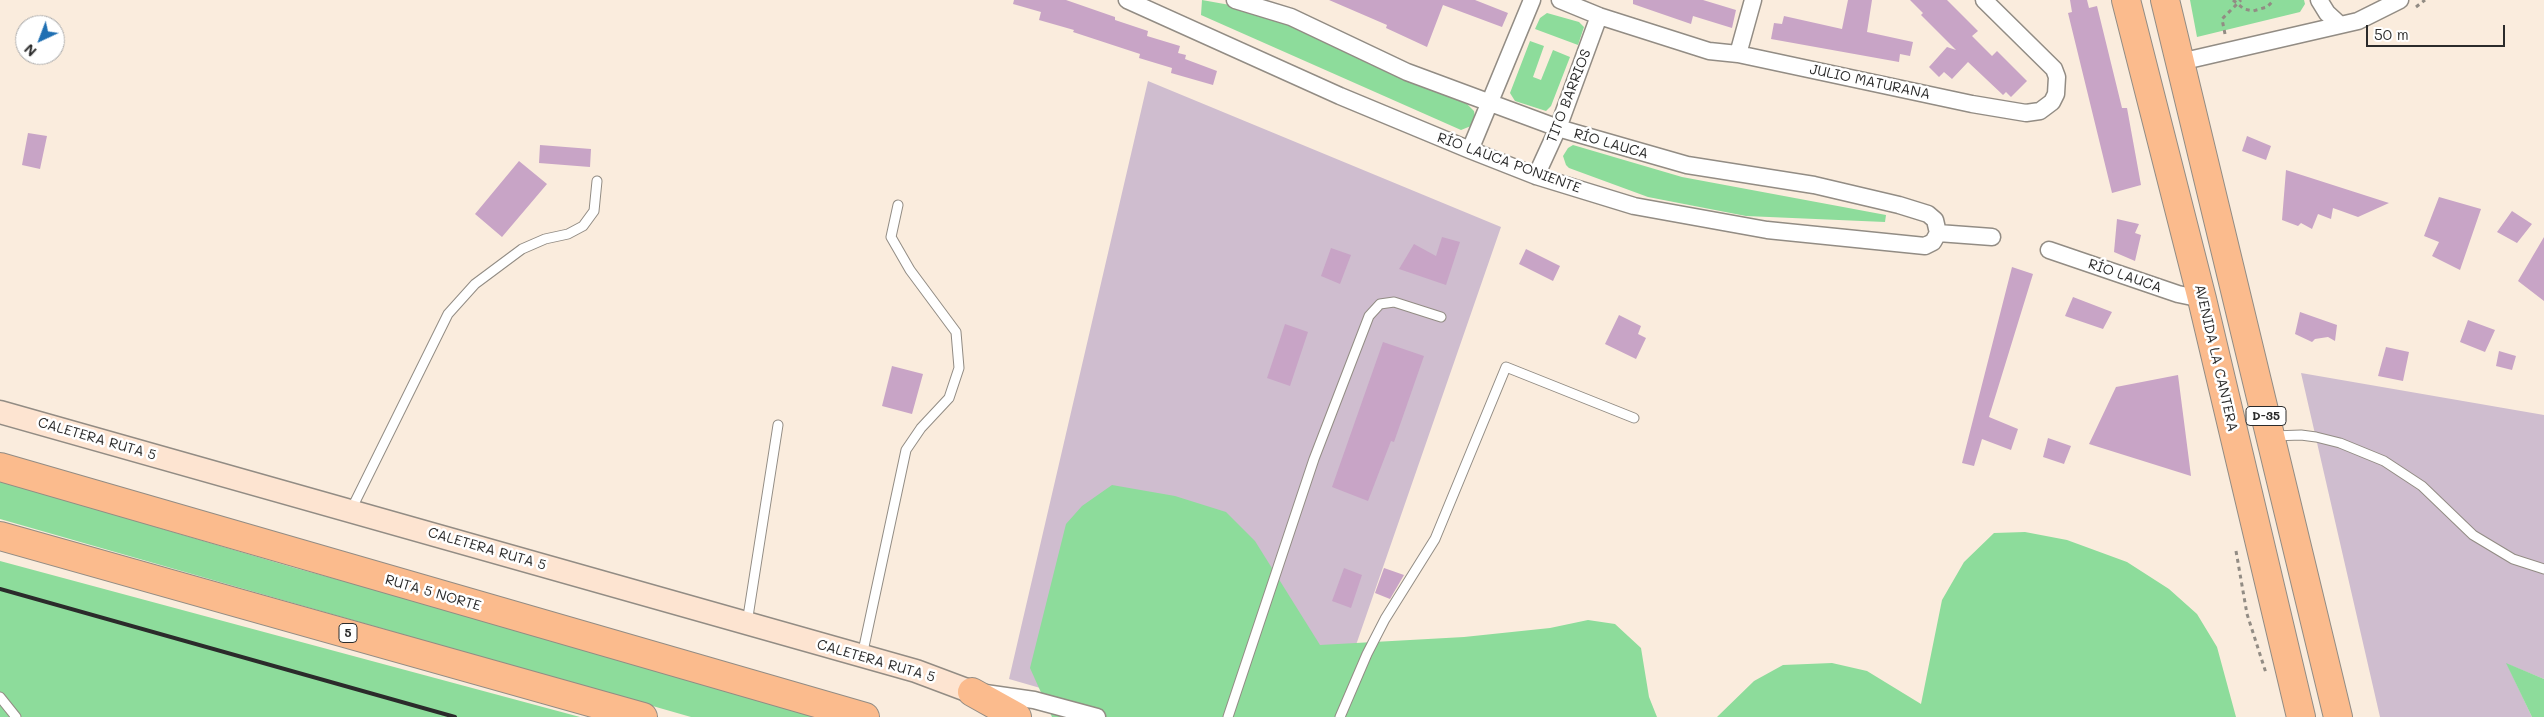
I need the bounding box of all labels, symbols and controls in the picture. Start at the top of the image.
north arrow [15,15,65,65]
scale bar [2369,15,2508,47]
text: 50 m [2374,24,2409,44]
text: N [20,40,40,61]
street label: TITO BARRIOS [1543,47,1595,145]
street label: JULIO MATURANA [1808,61,1932,103]
street label: RÍO LAUCA [1572,125,1650,163]
street label: RÍO LAUCA PONIENTE [1435,129,1583,197]
street label: RÍO LAUCA [2086,256,2164,296]
street label: AVENIDA LA CANTERA [2191,283,2241,433]
road number: D-35 [2246,406,2286,426]
street label: CALETERA RUTA 5 [36,414,158,464]
street label: CALETERA RUTA 5 [426,524,548,574]
street label: RUTA 5 NORTE [383,571,483,615]
road number: 5 [339,624,357,642]
street label: CALETERA RUTA 5 [815,636,937,686]

